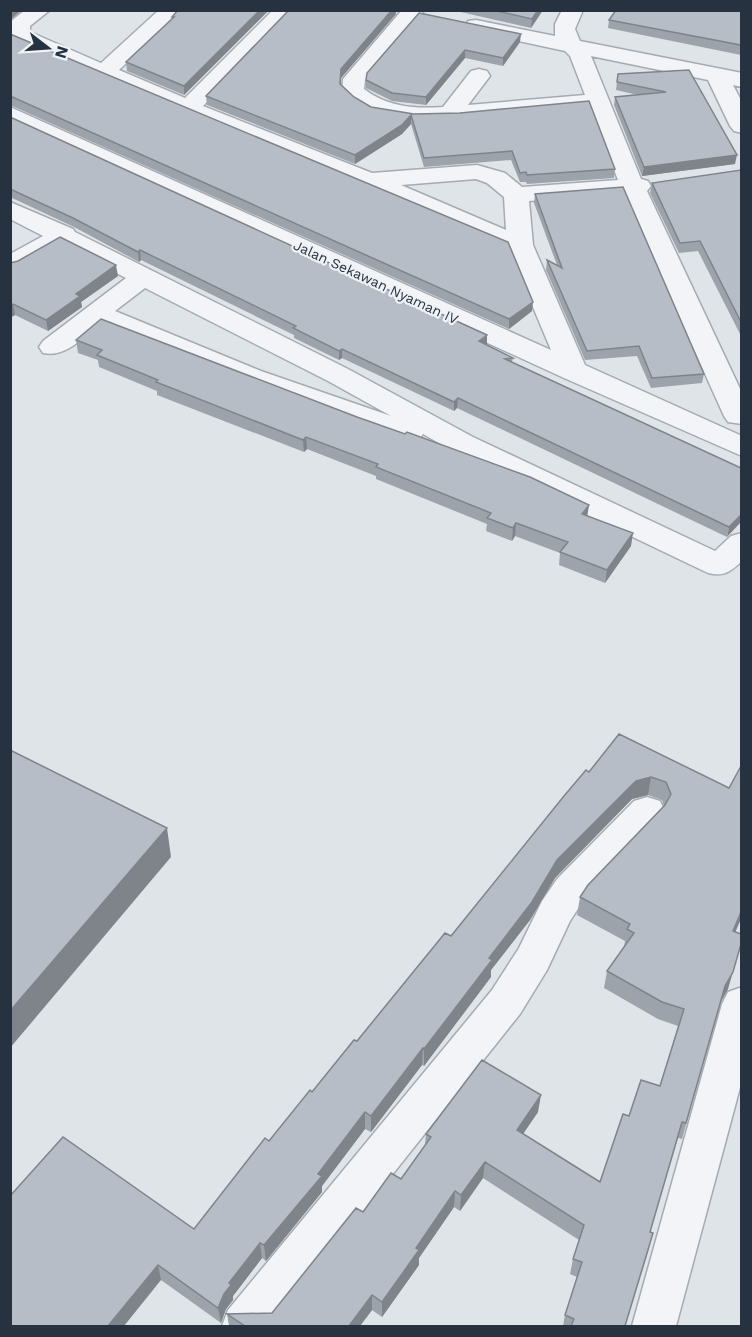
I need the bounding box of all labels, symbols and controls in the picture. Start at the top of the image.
north arrow [18,18,78,78]
text: N [51,44,73,61]
street label: Jalan Sekawan Nyaman IV [291,237,461,327]

